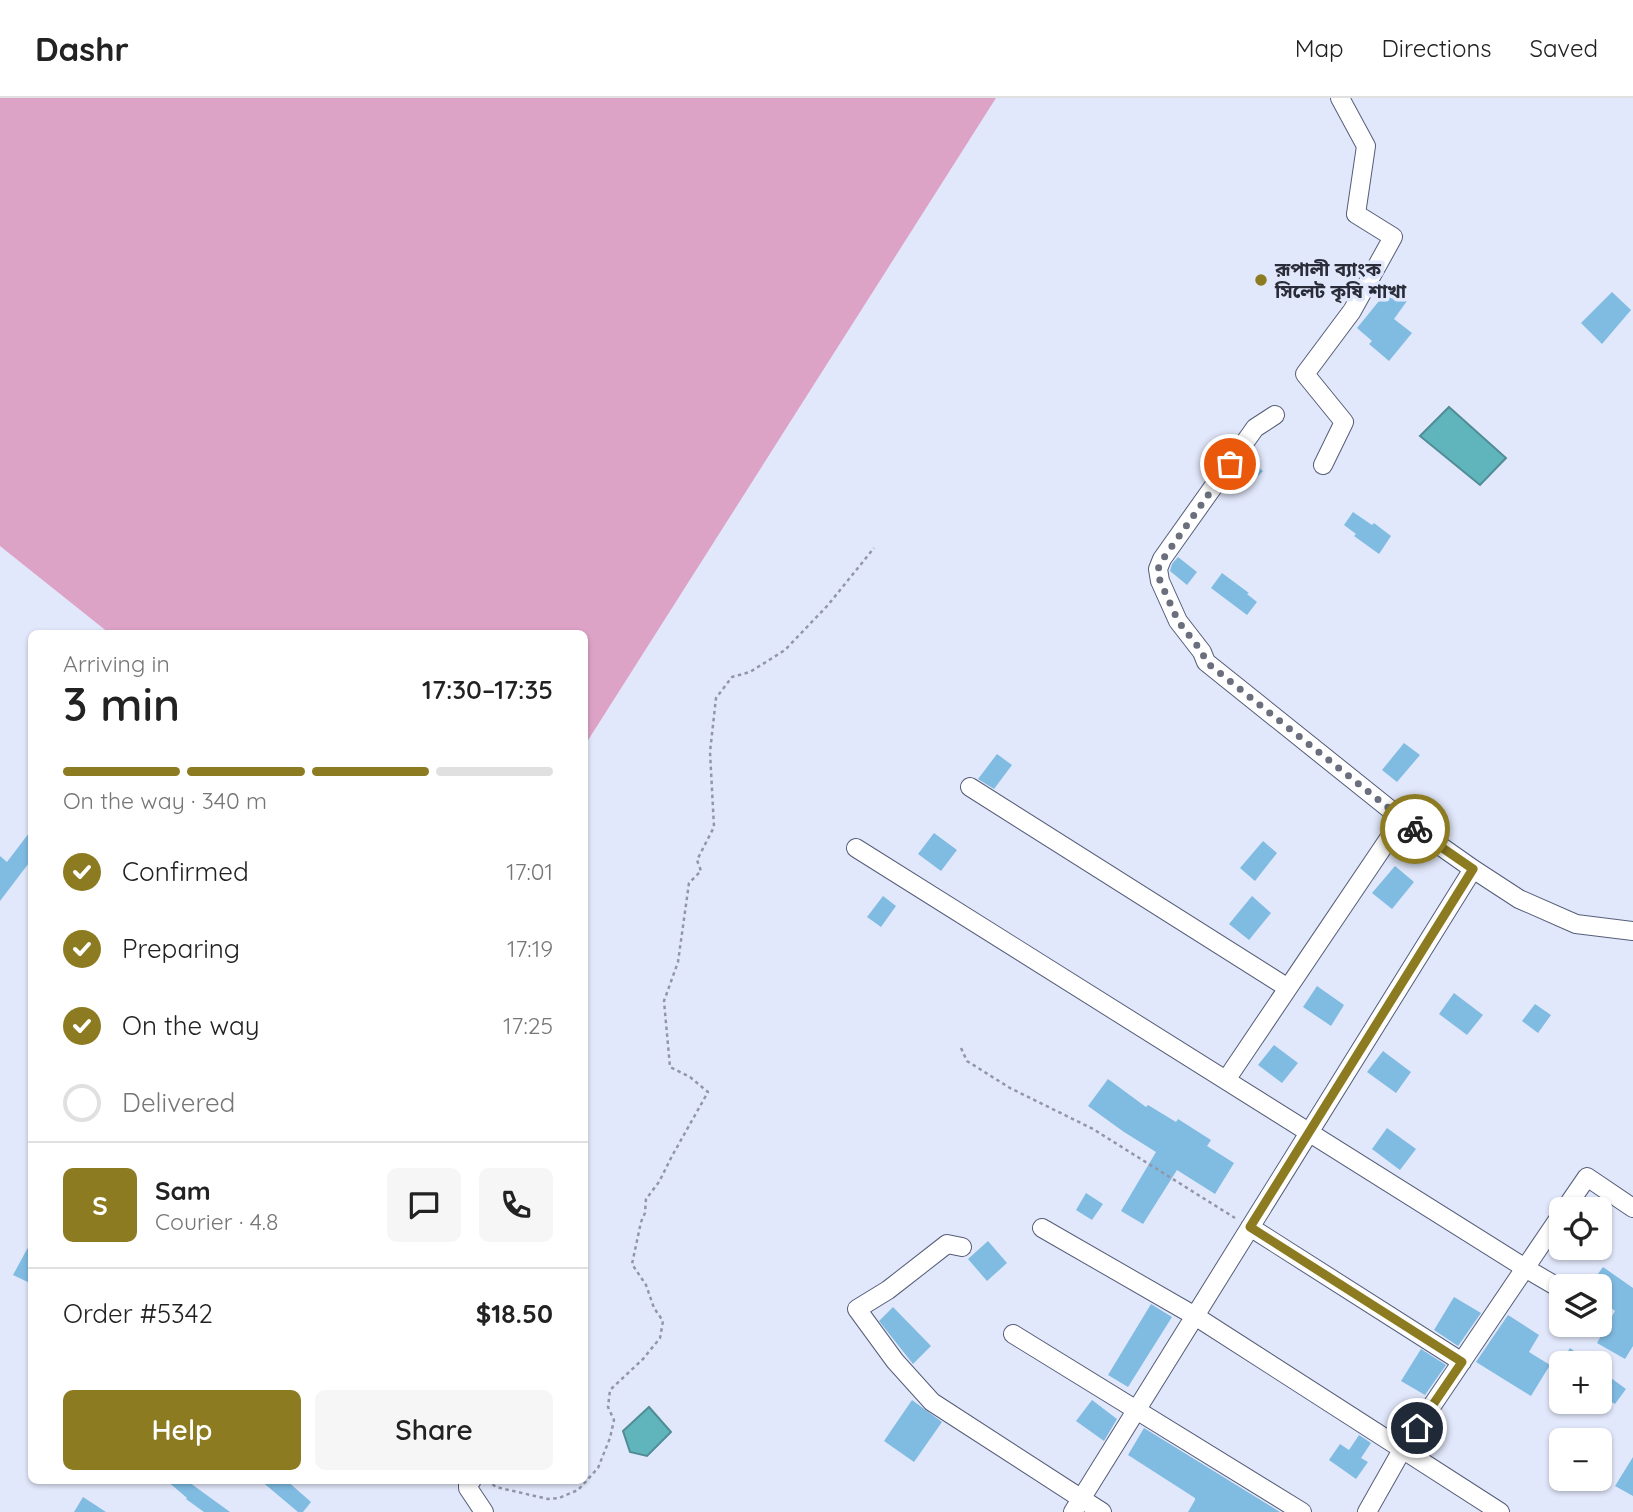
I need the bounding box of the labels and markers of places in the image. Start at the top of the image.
place label: রূপালী ব্যাংক সিলেট কৃষি শাখা [1274,257,1407,304]
marker: রূপালী ব্যাংক সিলেট কৃষি শাখা [1253,272,1269,288]
pin [1200,434,1260,494]
pin [1387,1398,1447,1458]

